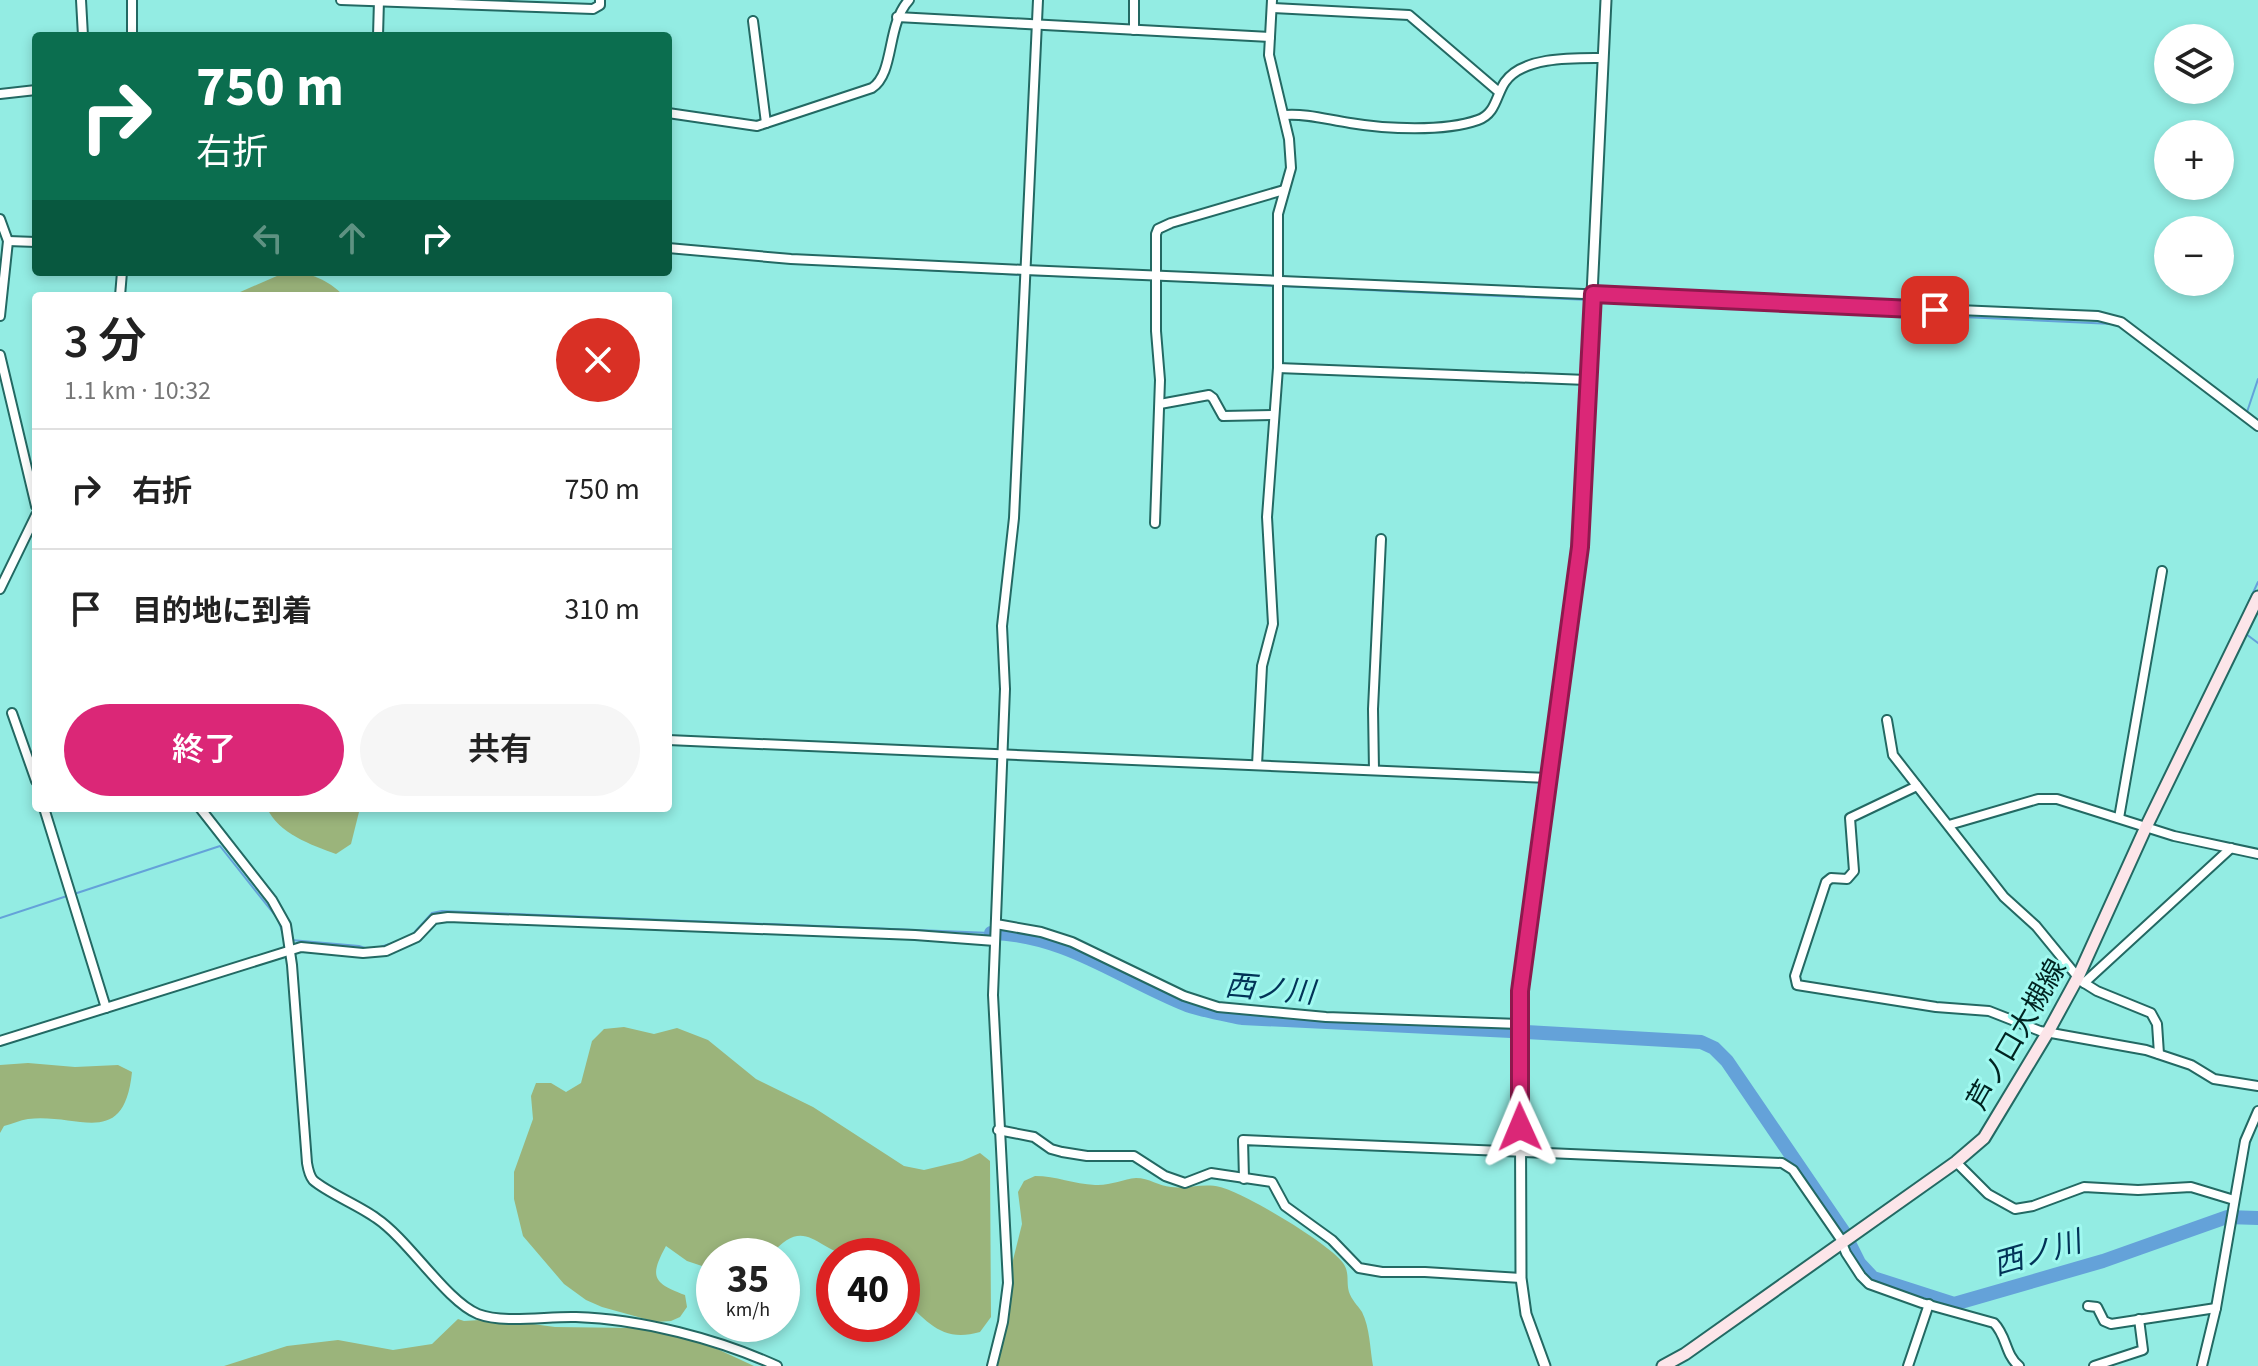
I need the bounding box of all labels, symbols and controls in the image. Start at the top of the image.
map controls [2154,24,2234,296]
button: layers [2154,24,2234,104]
text: 750 m [196,48,344,127]
icon: right [64,64,168,168]
button: + [2154,120,2234,200]
text: 右折 [196,127,268,178]
icon: left [246,216,290,260]
icon: ahead [330,216,374,260]
icon: right [414,216,458,260]
button: − [2154,216,2234,296]
pin [1901,276,1969,344]
icon: arrive [1913,288,1957,332]
text: 3 分 [64,308,146,376]
button: close [556,318,640,402]
text: 1.1 km · 10:32 [64,372,211,409]
icon: right [64,467,108,511]
text: 750 m [564,468,640,511]
text: 右折 [132,470,192,513]
icon: arrive [64,587,108,631]
text: 310 m [564,588,640,631]
text: 目的地に到着 [132,590,312,633]
button: 終了 [64,704,344,796]
button: 共有 [360,704,640,796]
street label: 芦ノ口大槻線 [1958,952,2076,1117]
water label: 西ノ川 [1223,964,1320,1015]
position arrow [1478,1085,1562,1169]
water label: 西ノ川 [1988,1220,2089,1287]
speed limit sign: 40 [816,1238,920,1342]
text: 35 [727,1251,769,1308]
text: km/h [726,1296,770,1324]

